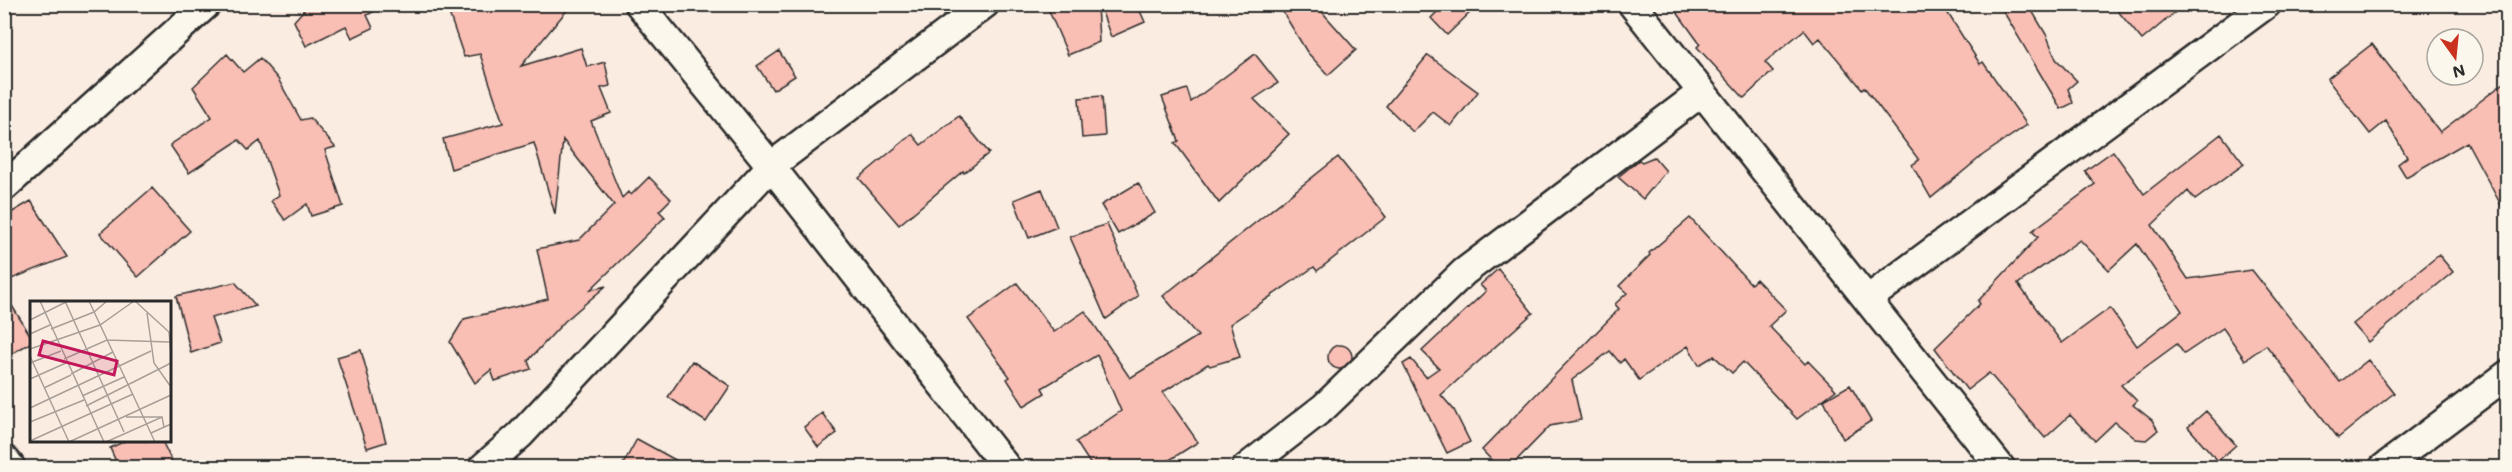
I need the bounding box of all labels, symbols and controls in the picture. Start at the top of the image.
north arrow [2425,27,2485,87]
text: N [2450,60,2468,84]
inset map [30,301,171,442]

